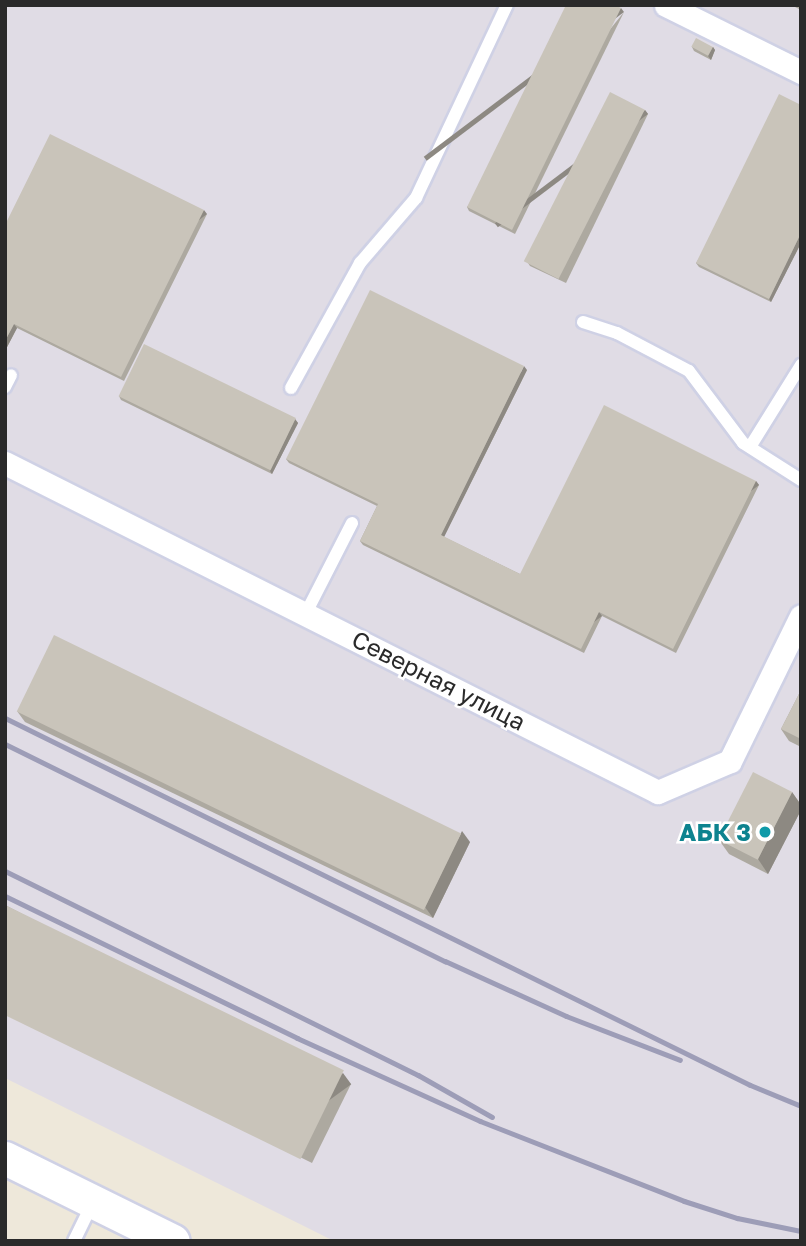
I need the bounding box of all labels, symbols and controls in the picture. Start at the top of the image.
street label: Северная улица [348,624,530,736]
place label: АБК 3 [679,818,751,846]
marker: АБК 3 [757,824,773,840]

